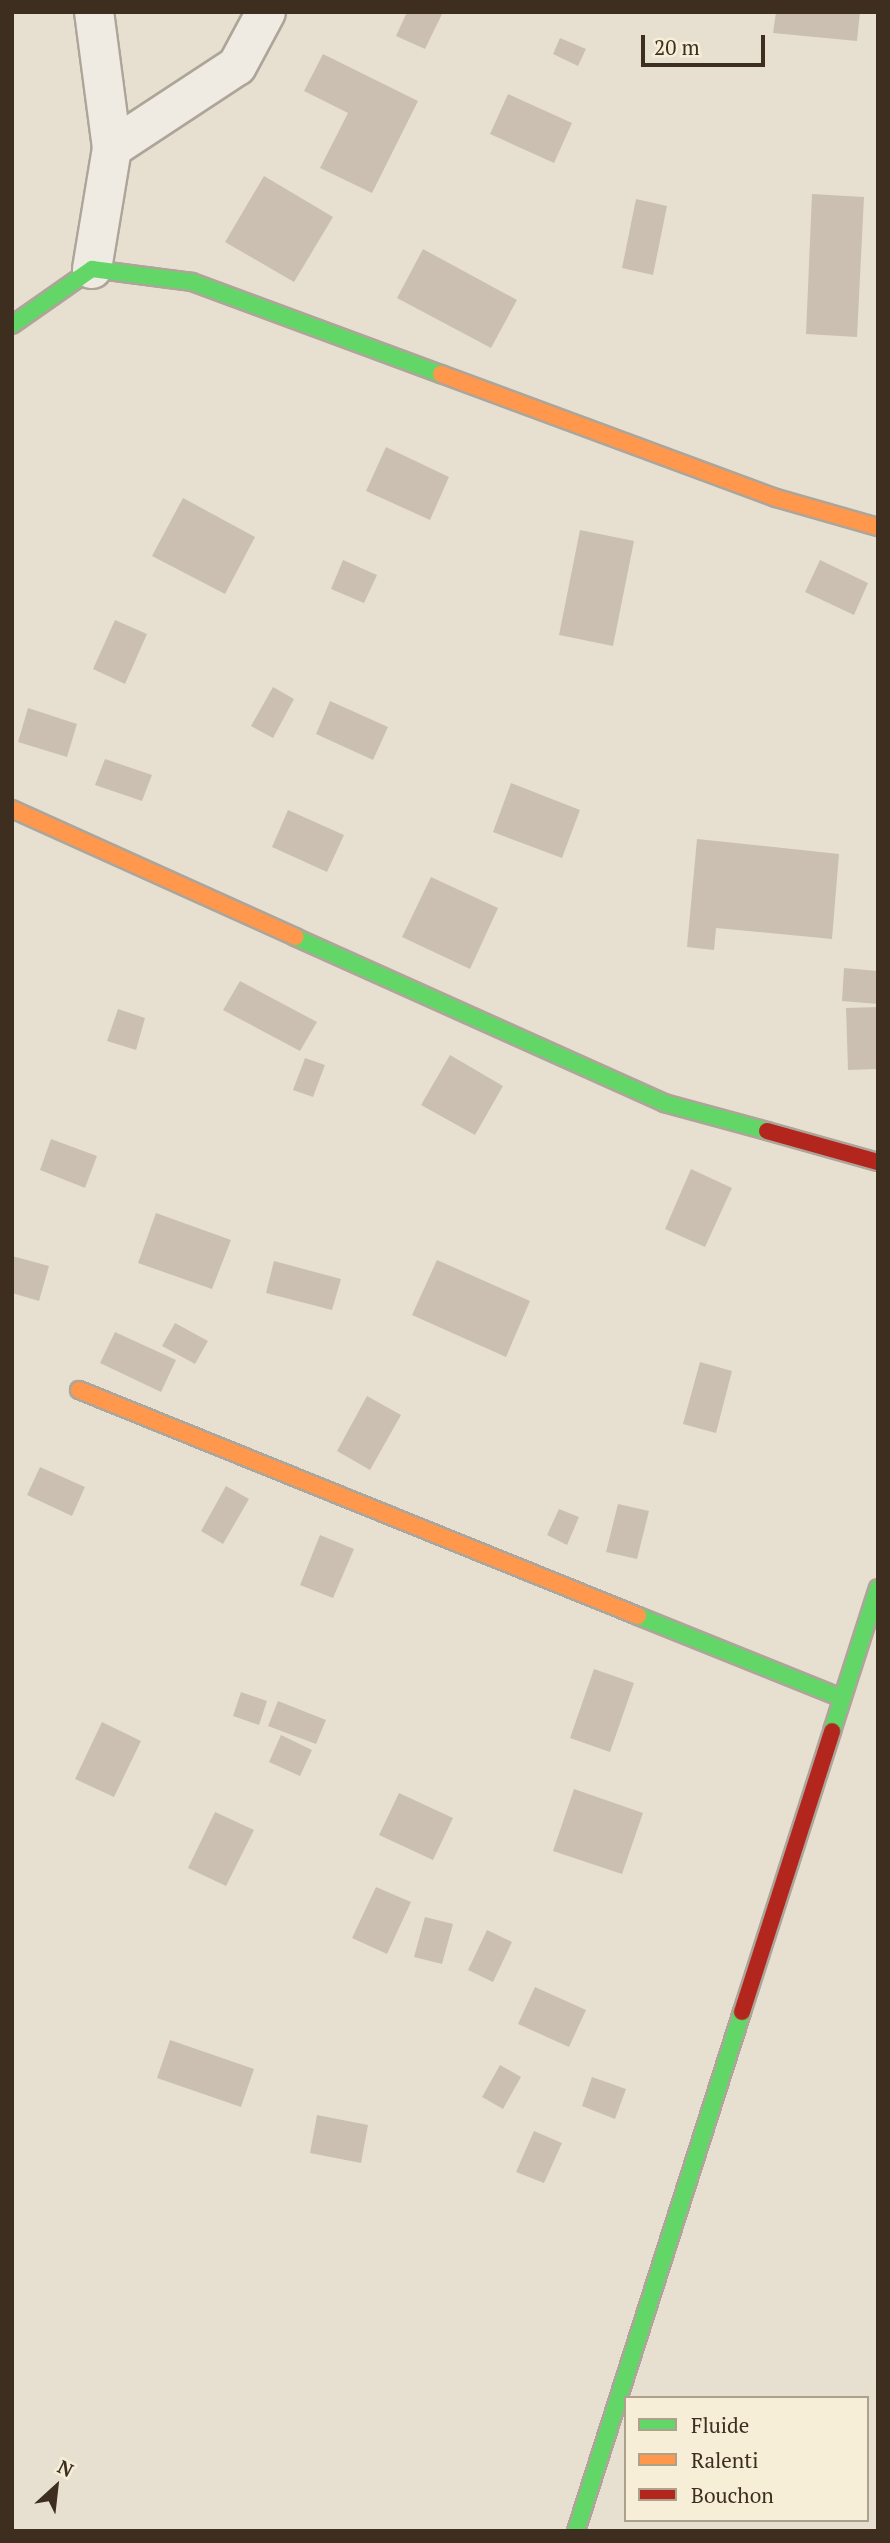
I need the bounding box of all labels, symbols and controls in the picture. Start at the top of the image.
scale bar [645,21,769,65]
text: 20 m [654,33,700,61]
legend [624,2396,869,2522]
text: Fluide [691,2411,749,2439]
text: Ralenti [691,2446,758,2474]
north arrow [21,2452,91,2522]
text: N [54,2453,78,2482]
text: Bouchon [691,2481,774,2509]

